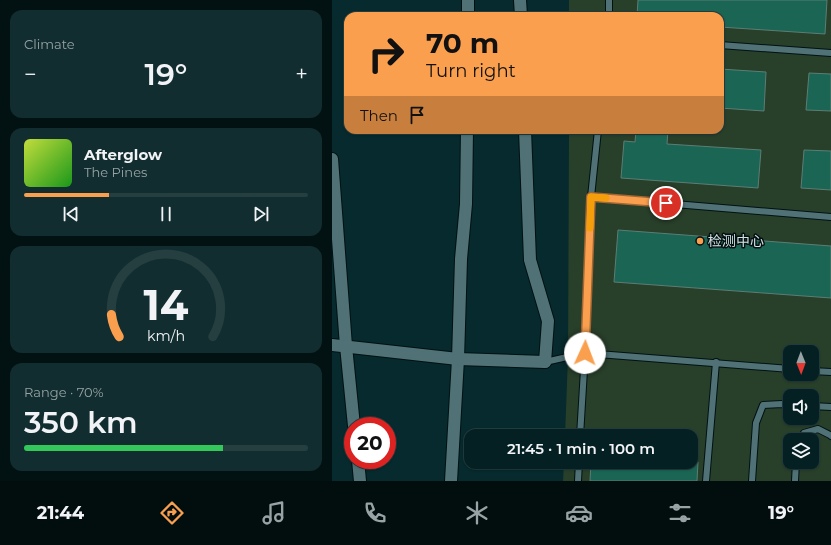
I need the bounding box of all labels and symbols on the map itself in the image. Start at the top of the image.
pin [649,186,683,220]
place label: 检测中心 [708,232,764,250]
marker: 检测中心 [695,236,705,246]
position arrow [564,332,606,374]
north arrow [783,345,819,381]
speed limit sign: 20 [344,417,396,469]

